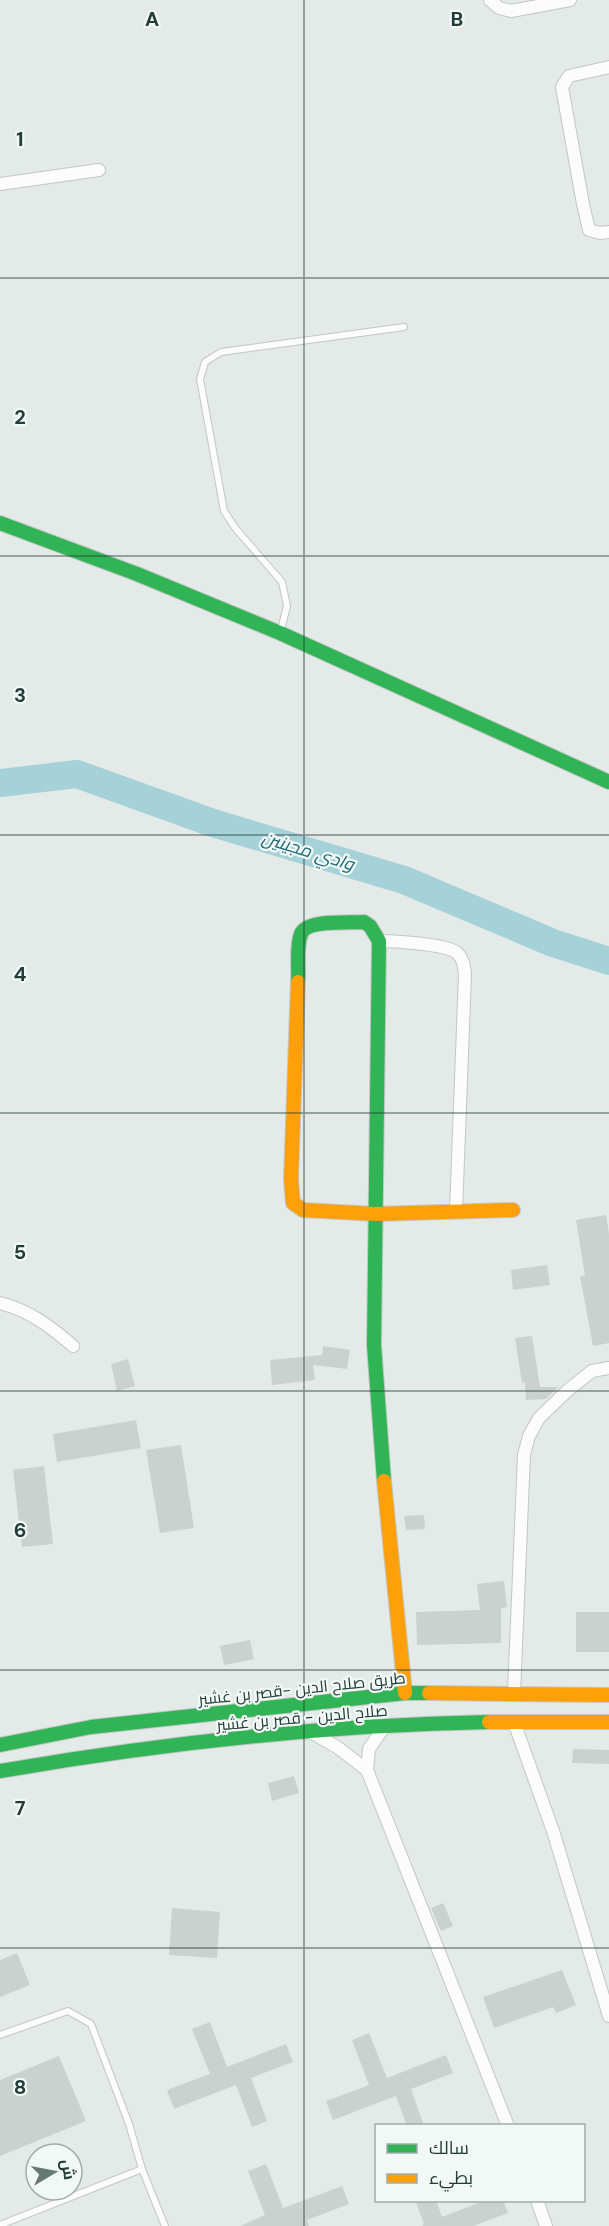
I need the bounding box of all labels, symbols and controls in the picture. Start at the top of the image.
text: A [145,6,159,32]
text: B [451,6,463,32]
text: 1 [16,126,24,152]
text: 2 [14,404,26,430]
text: 3 [14,682,26,708]
water label: وادي مجينين [258,826,358,879]
text: 4 [14,961,27,987]
text: 5 [14,1239,26,1265]
text: 6 [14,1517,26,1543]
street label: طريق صلاح الدين -قصر بن غشير [196,1667,407,1711]
street label: صلاح الدين - قصر بن غشير [215,1700,389,1737]
text: 7 [15,1795,26,1821]
text: 8 [14,2074,26,2100]
legend [375,2124,585,2202]
text: سالك [429,2136,469,2160]
north arrow [24,2142,84,2202]
text: ش [56,2158,80,2181]
text: بطيء [429,2166,473,2192]

